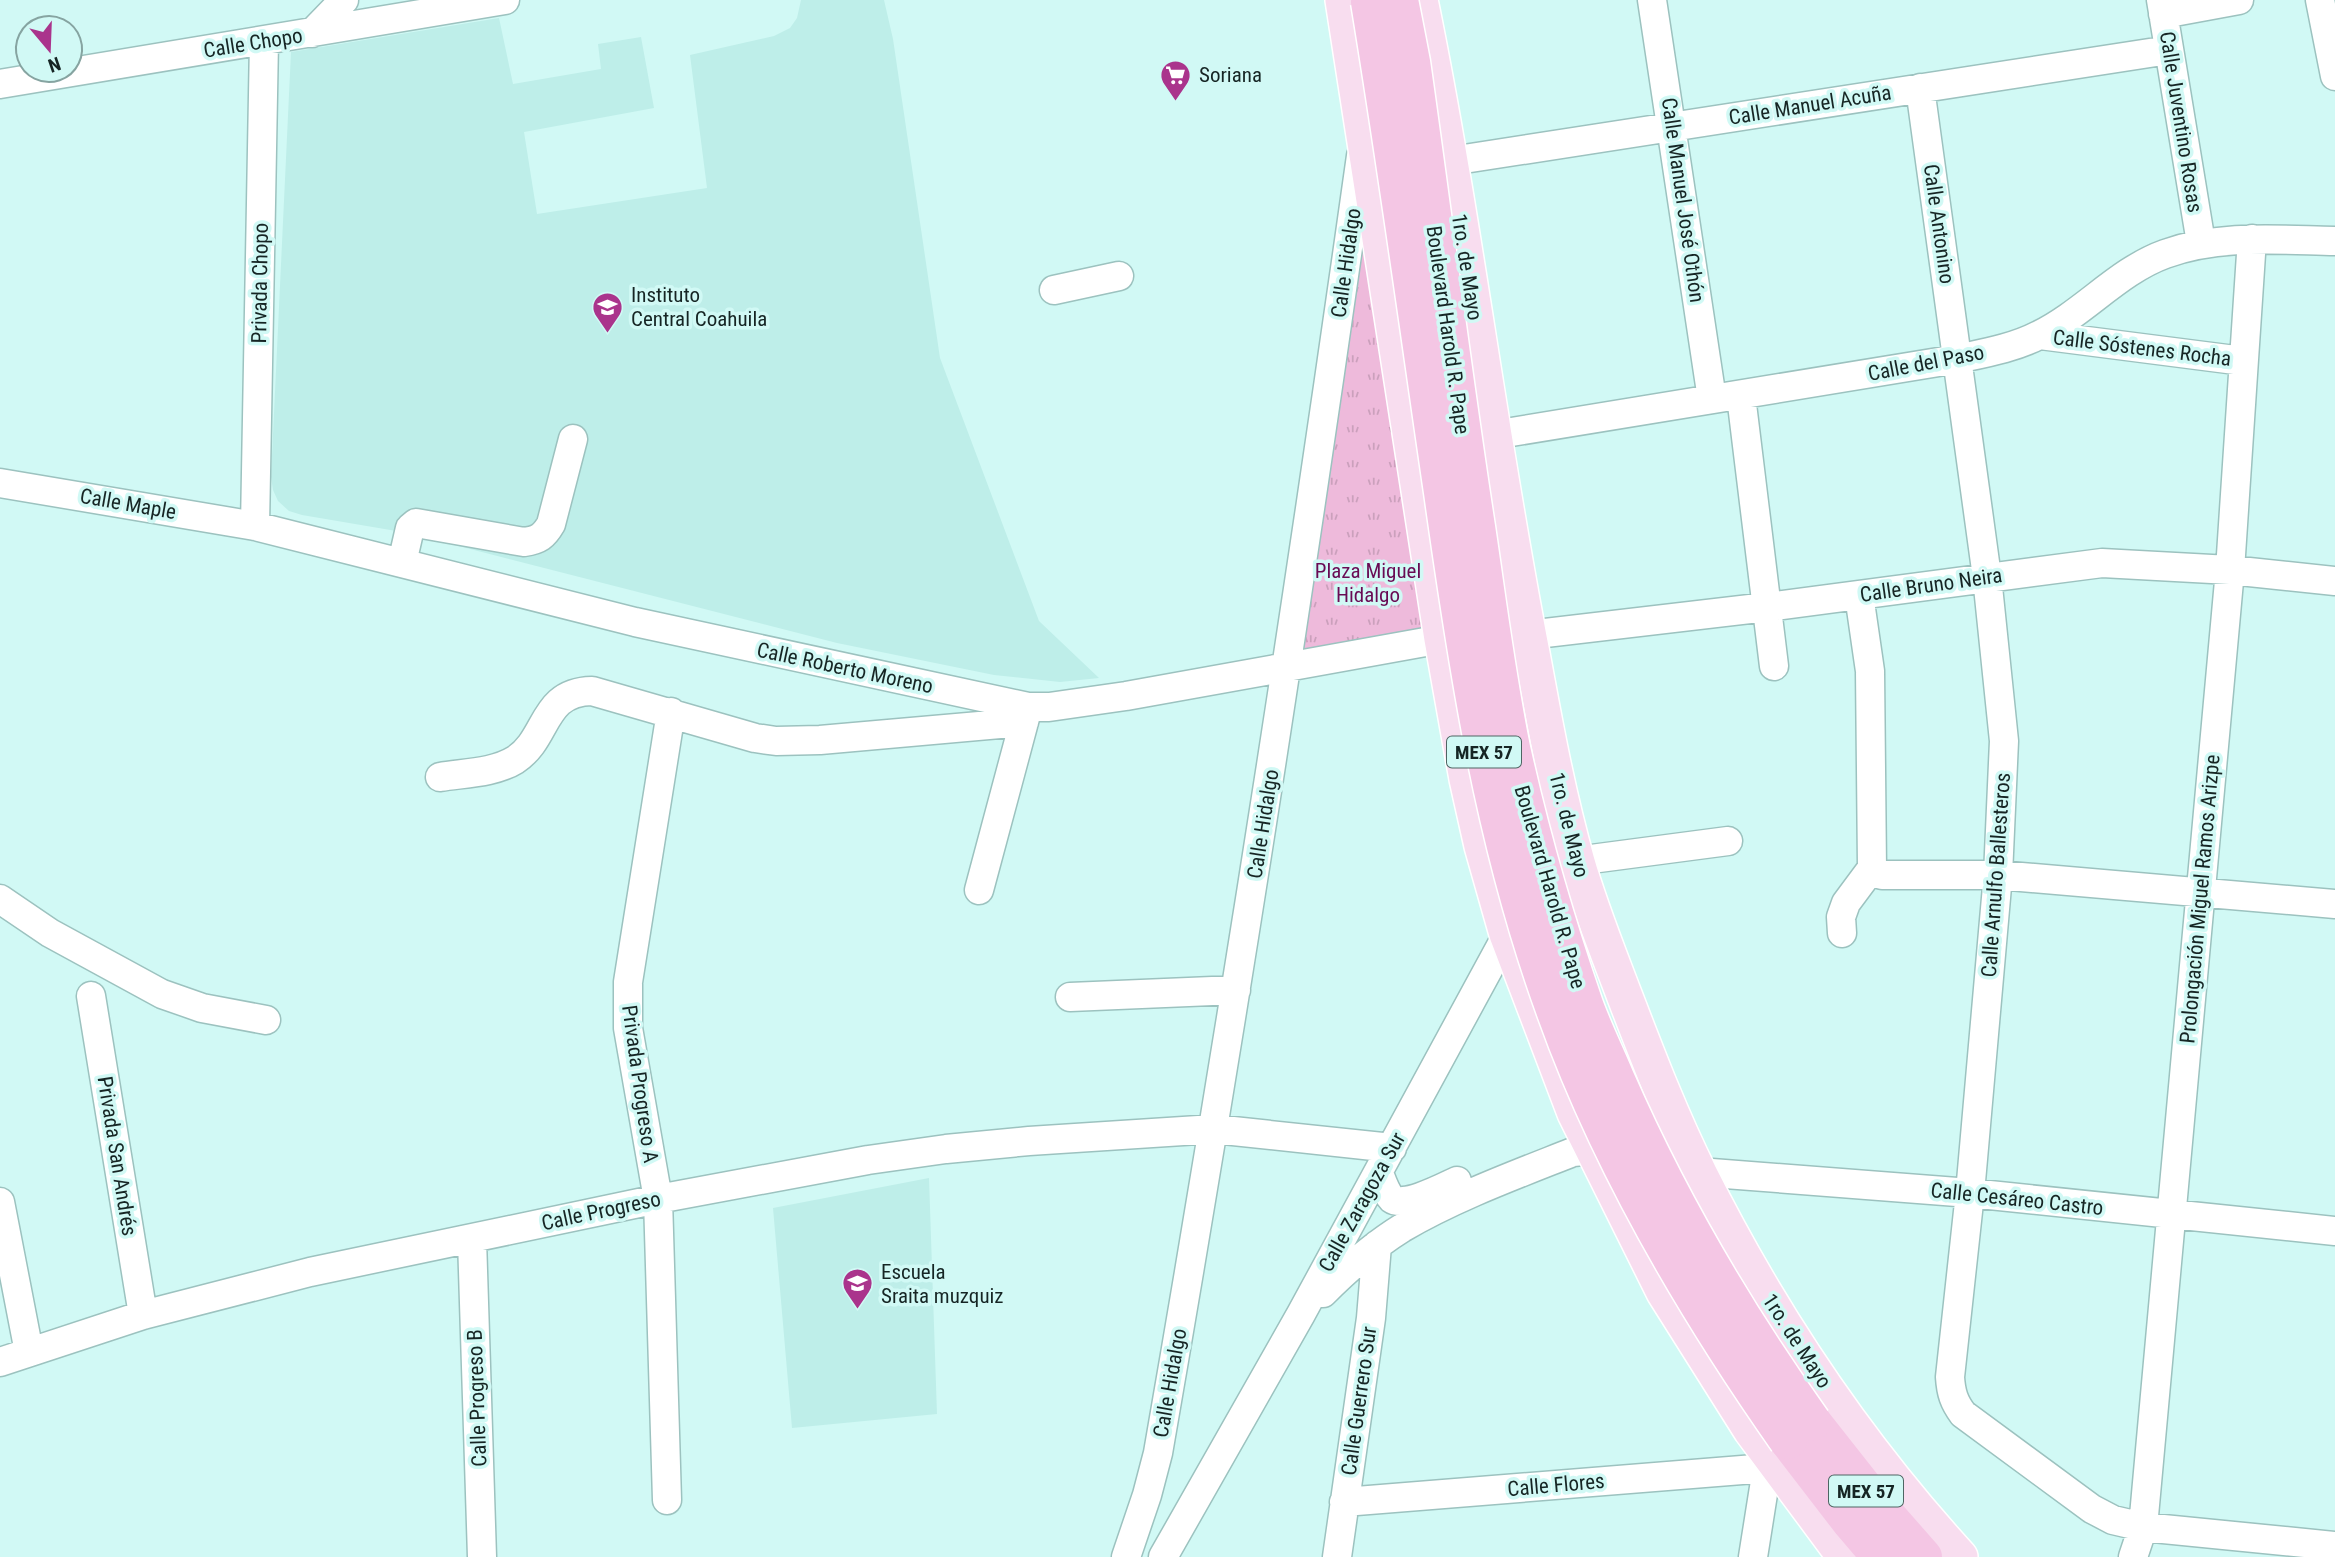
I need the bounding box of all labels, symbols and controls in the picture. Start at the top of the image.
north arrow [14,14,84,84]
street label: Calle Chopo [202,23,304,63]
street label: Calle Juventino Rosas [2155,30,2207,214]
text: N [45,52,64,77]
supermarket icon: Soriana [1159,58,1193,102]
place label: Soriana [1199,63,1262,87]
street label: Calle Manuel Acuña [1727,80,1893,130]
street label: Calle Manuel José Othón [1657,96,1709,304]
street label: Calle Antonino [1919,163,1959,285]
street label: Calle Hidalgo [1326,207,1366,319]
street label: 1ro. de Mayo [1447,212,1487,322]
street label: Privada Chopo [247,223,273,343]
street label: Boulevard Harold R. Pape [1421,224,1475,436]
place label: Instituto Central Coahuila [631,283,767,331]
school or university icon: Instituto Central Coahuila [591,290,625,334]
street label: Calle Sóstenes Rocha [2052,325,2232,371]
street label: Calle del Paso [1866,340,1986,386]
street label: Calle Maple [78,484,178,524]
park label: Plaza Miguel Hidalgo [1315,559,1421,607]
street label: Calle Bruno Neira [1858,563,2004,607]
street label: Calle Roberto Moreno [755,638,935,698]
road number: MEX 57 [1447,736,1521,768]
street label: Prolongación Miguel Ramos Arizpe [2175,753,2225,1044]
street label: Calle Hidalgo [1243,768,1283,880]
street label: 1ro. de Mayo [1544,770,1594,880]
street label: Calle Arnulfo Ballesteros [1977,772,2015,978]
street label: Boulevard Harold R. Pape [1509,783,1591,991]
street label: Privada Progreso A [617,1004,663,1164]
street label: Privada San Andrés [93,1074,141,1238]
street label: Calle Zaragoza Sur [1314,1128,1410,1276]
street label: Calle Cesáreo Castro [1929,1178,2105,1220]
street label: Calle Progreso [539,1187,663,1235]
place label: Escuela Sraita muzquiz [881,1260,1004,1308]
school or university icon: Escuela Sraita muzquiz [841,1267,875,1311]
street label: 1ro. de Mayo [1758,1289,1836,1393]
street label: Calle Guerrero Sur [1337,1325,1381,1477]
street label: Calle Hidalgo [1149,1327,1191,1439]
street label: Calle Progreso B [463,1329,491,1467]
street label: Calle Flores [1506,1469,1606,1501]
road number: MEX 57 [1829,1476,1903,1506]

